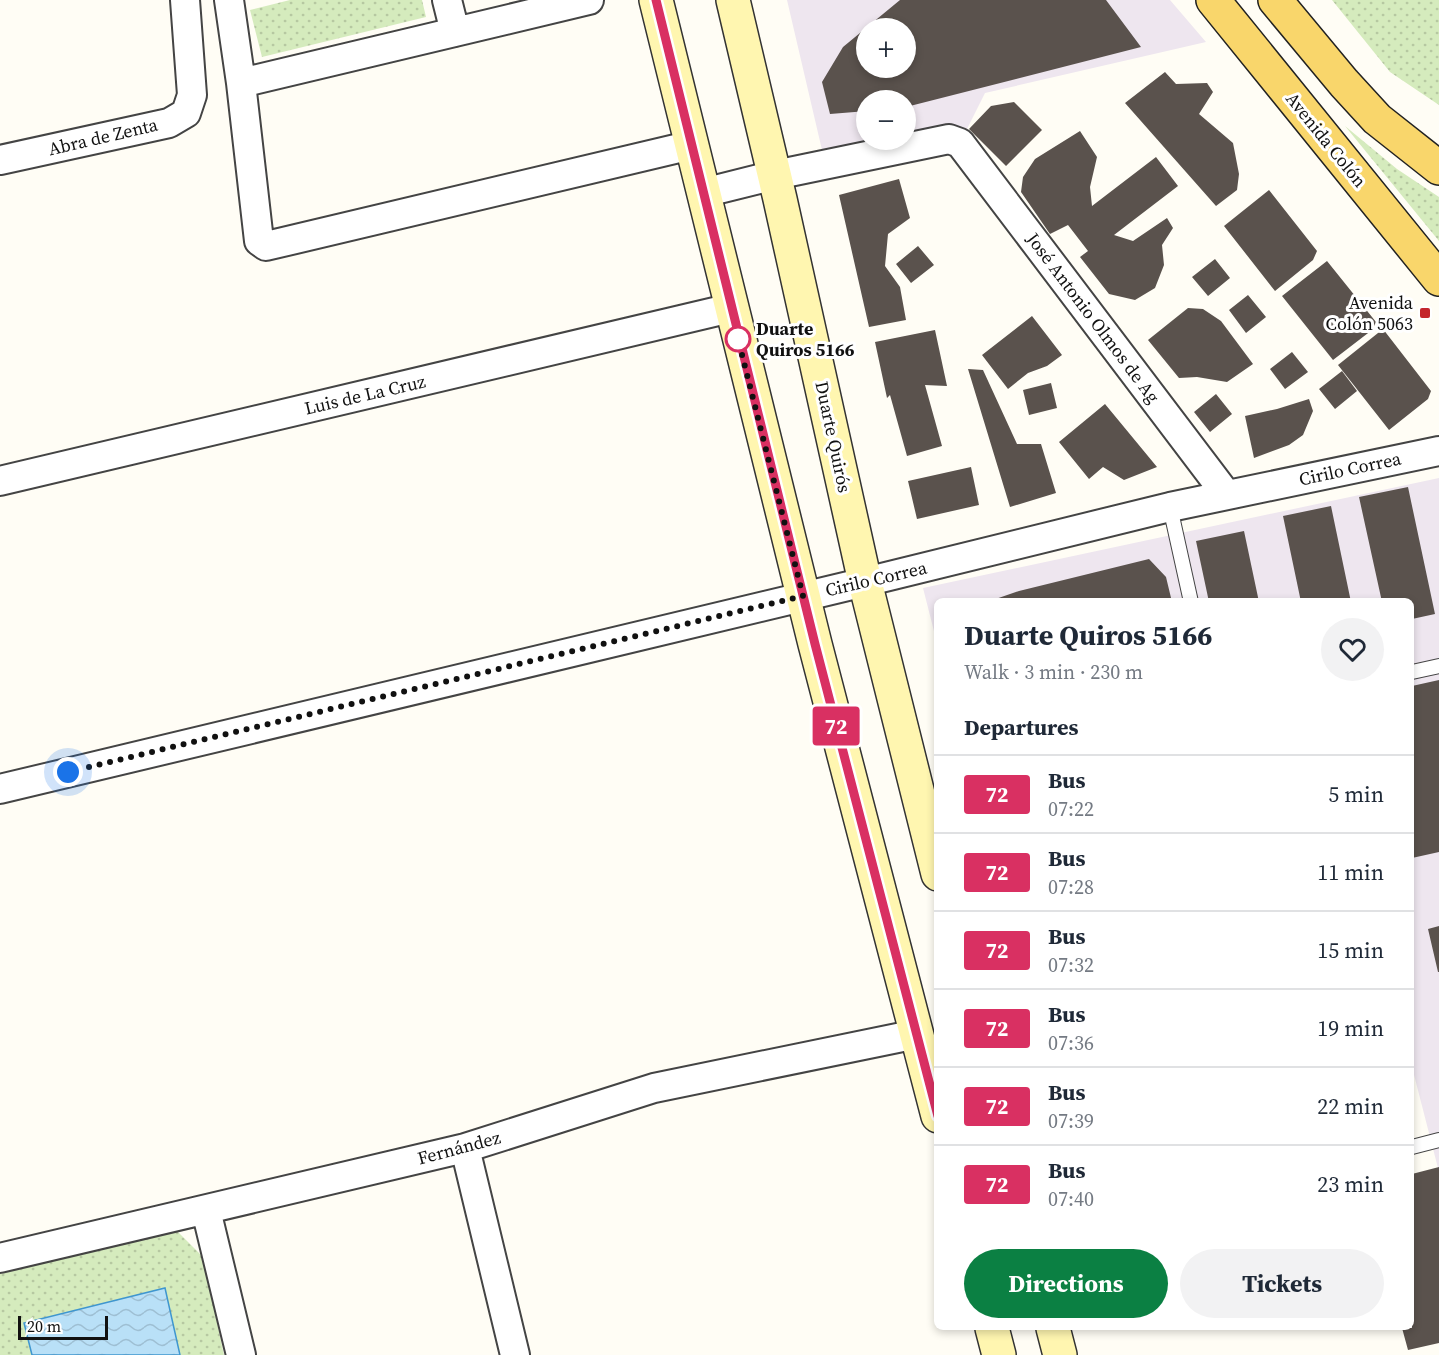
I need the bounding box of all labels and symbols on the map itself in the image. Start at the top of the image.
street label: Avenida Colón [1280,87,1373,193]
street label: Abra de Zenta [46,112,161,161]
street label: José Antonio Olmos de Ag [1020,227,1166,408]
place label: Avenida Colón 5063 [1326,290,1414,336]
marker: Avenida Colón 5063 [1418,306,1432,320]
place label: Duarte Quiros 5166 [756,316,855,362]
marker: Duarte Quiros 5166 [725,326,751,352]
street label: Luis de La Cruz [302,368,428,421]
street label: Duarte Quirós [809,379,858,495]
street label: Cirilo Correa [1297,445,1404,492]
street label: Cirilo Correa [823,554,930,602]
line badge: 72 [809,706,863,746]
your location [53,757,83,787]
street label: Fernández [415,1124,503,1171]
scale bar [18,1313,108,1340]

